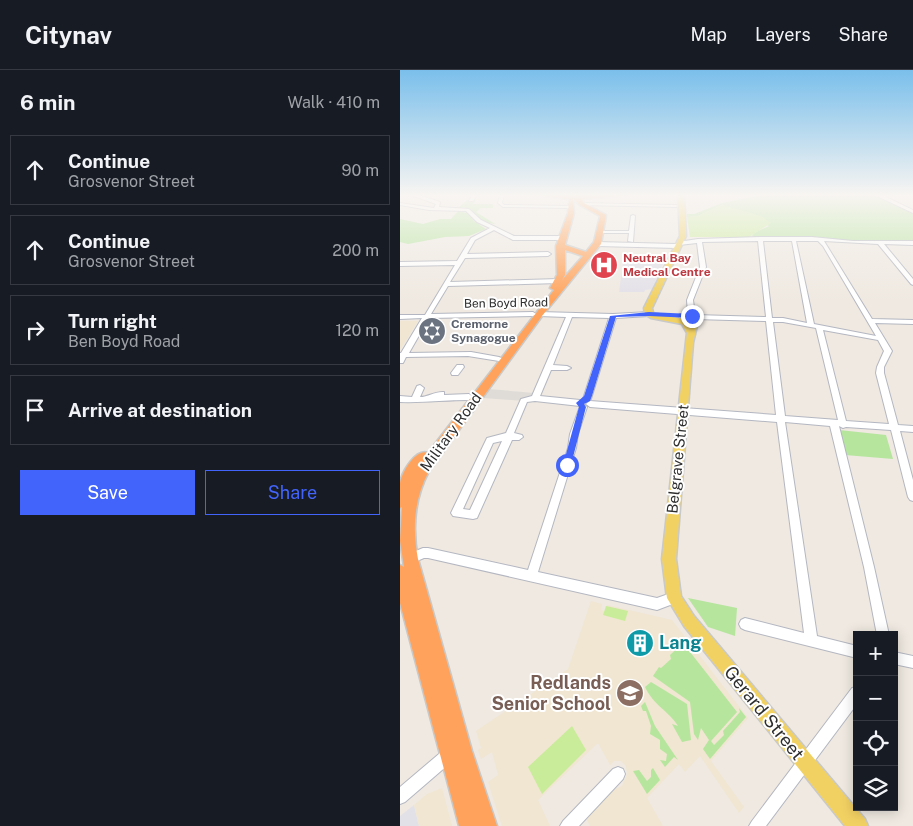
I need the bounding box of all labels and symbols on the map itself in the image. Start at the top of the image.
hospital icon: Neutral Bay Medical Centre [589,250,619,280]
place label: Neutral Bay Medical Centre [623,251,711,279]
street label: Ben Boyd Road [464,295,548,311]
route end [681,305,704,328]
synagogue icon: Cremorne Synagogue [417,316,447,346]
place label: Cremorne Synagogue [451,317,516,345]
street label: Military Road [417,389,485,474]
street label: Belgrave Street [663,403,692,514]
route start [556,454,579,477]
building icon: Lang [625,628,655,658]
place label: Lang [659,632,701,653]
street label: Gerard Street [720,662,809,764]
place label: Redlands Senior School [491,672,611,714]
school or university icon: Redlands Senior School [615,678,645,708]

